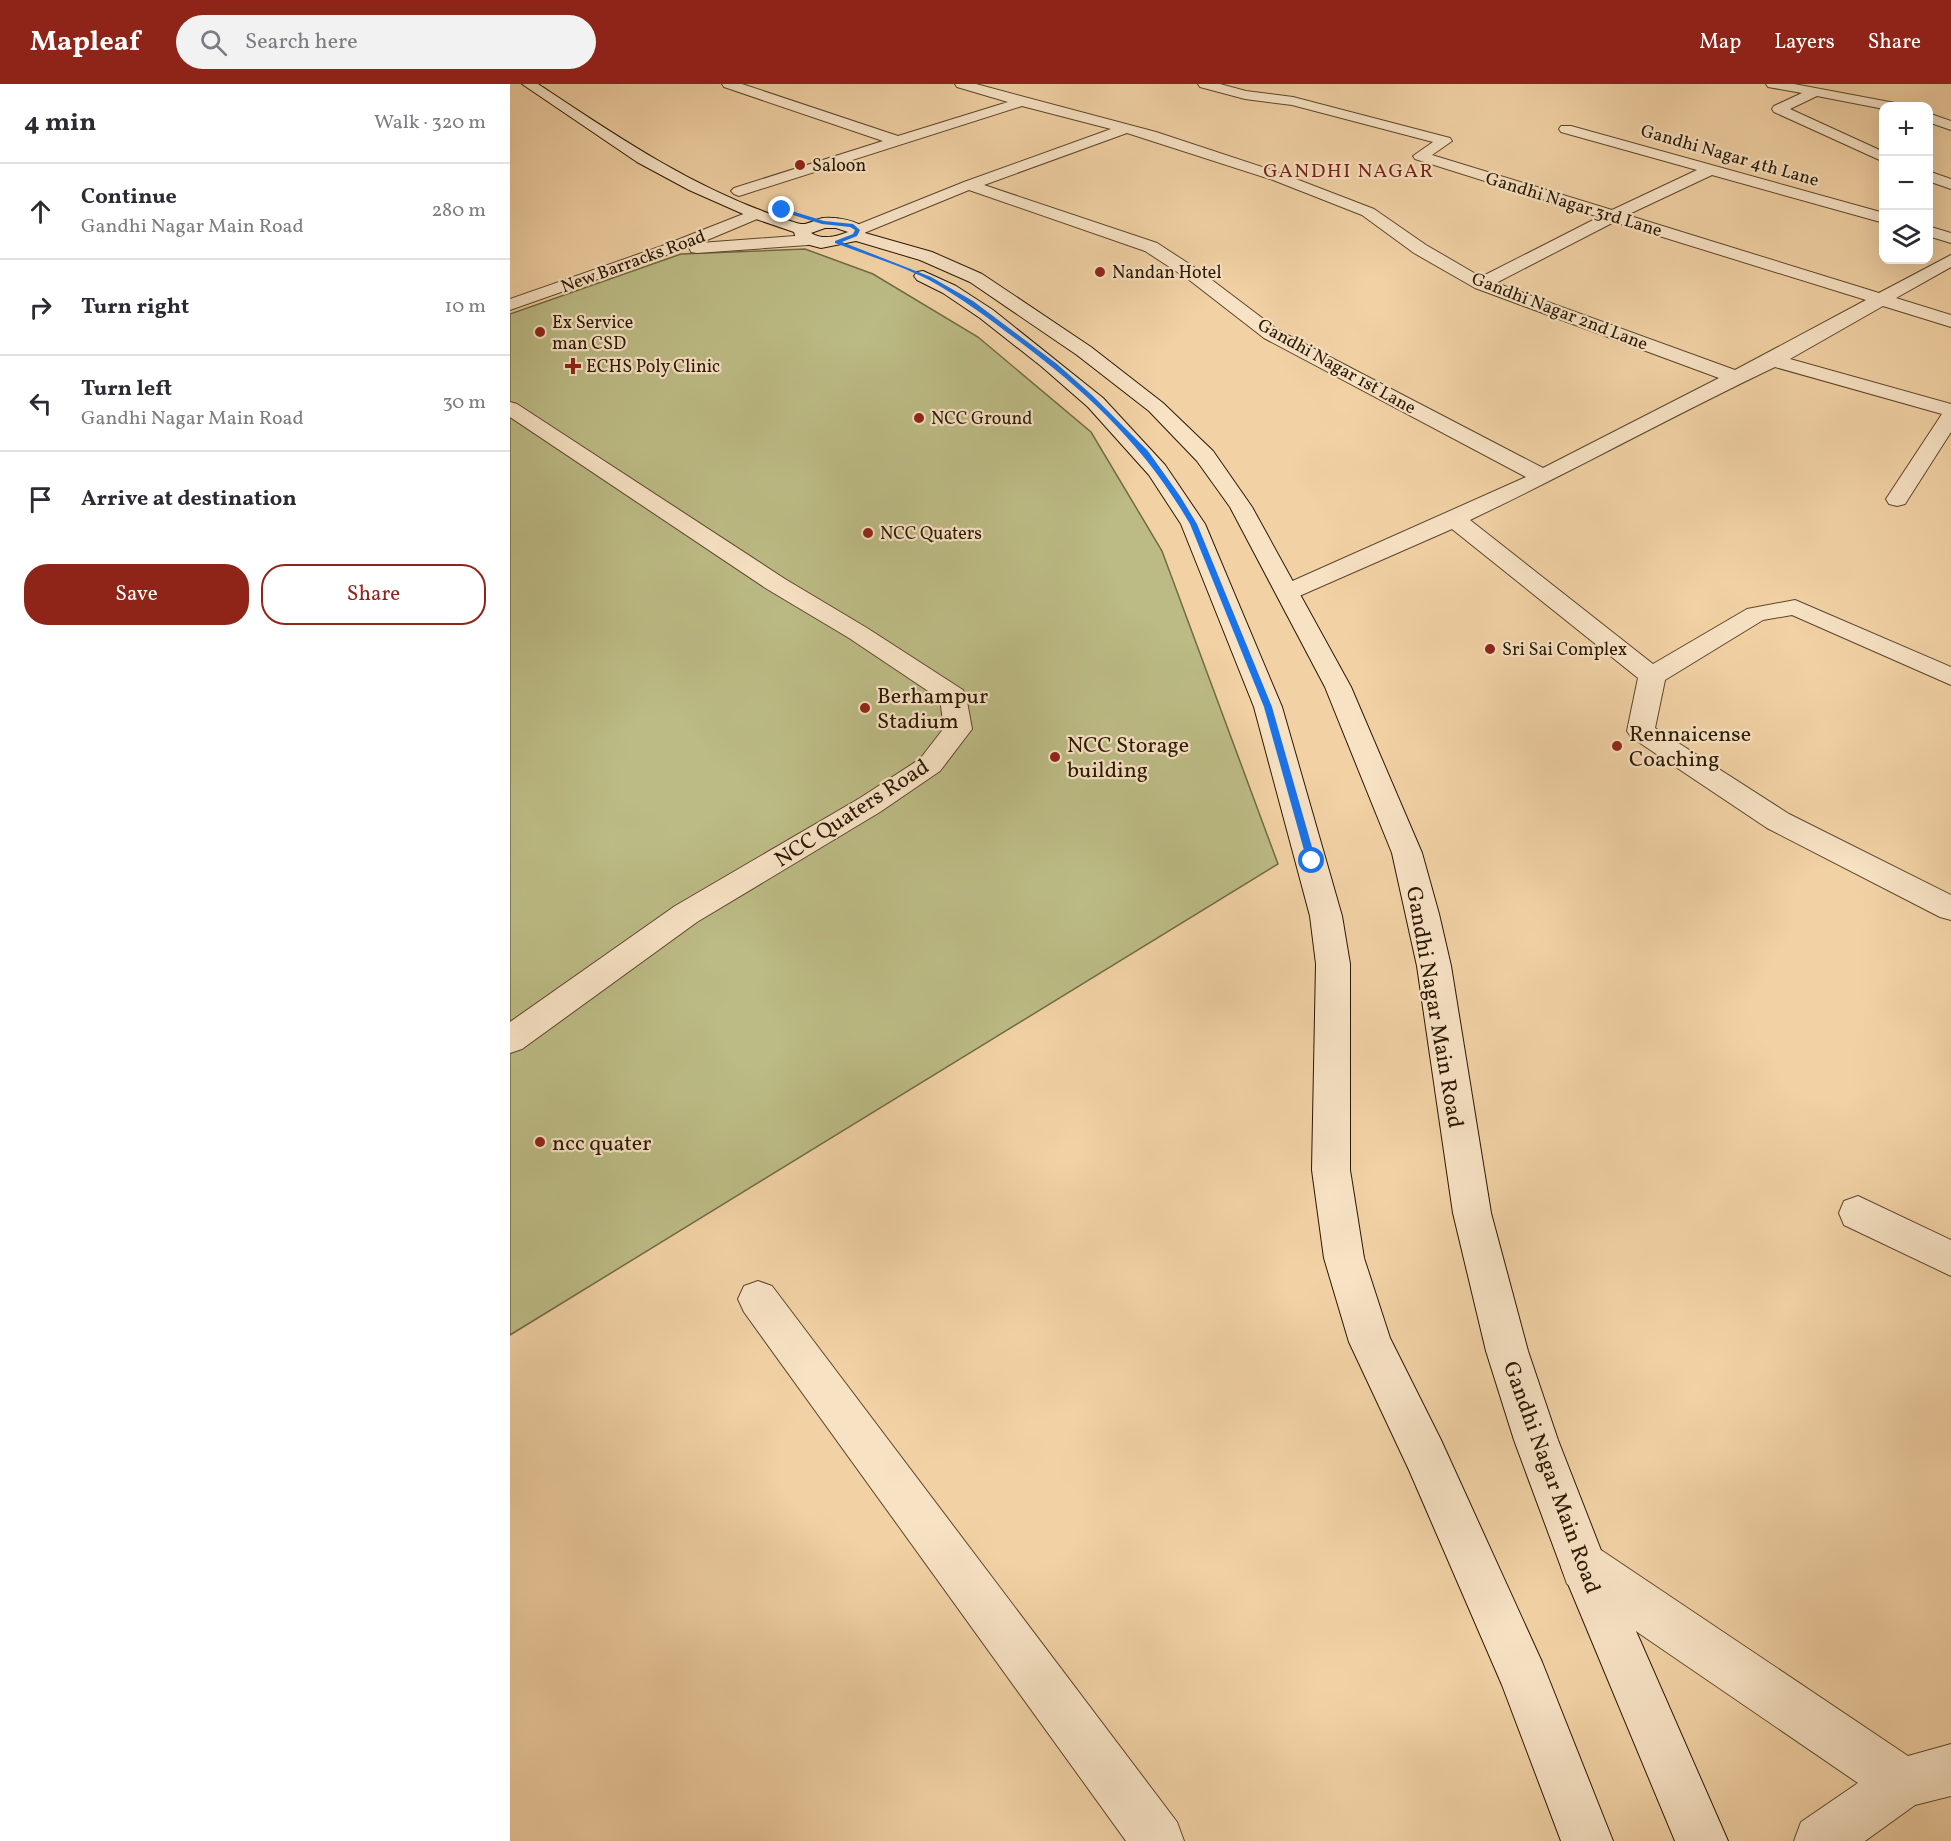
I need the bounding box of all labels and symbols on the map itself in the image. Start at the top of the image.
street label: Gandhi Nagar 4th Lane [1638,119,1822,194]
place label: Saloon [812,154,866,179]
marker: Saloon [793,158,807,172]
district label: GANDHI NAGAR [1263,158,1435,186]
street label: Gandhi Nagar 3rd Lane [1482,167,1665,244]
route end [768,196,794,222]
street label: New Barracks Road [558,225,709,300]
place label: Nandan Hotel [1112,261,1222,286]
marker: Nandan Hotel [1093,265,1107,279]
street label: Gandhi Nagar 2nd Lane [1468,267,1651,358]
place label: Ex Service man CSD [552,311,633,357]
street label: Gandhi Nagar 1st Lane [1253,313,1420,421]
marker: Ex Service man CSD [533,325,547,339]
place label: ECHS Poly Clinic [586,355,720,380]
marker: ECHS Poly Clinic [564,357,582,375]
place label: NCC Ground [931,407,1032,432]
marker: NCC Ground [912,411,926,425]
place label: NCC Quaters [880,522,982,547]
marker: NCC Quaters [861,526,875,540]
place label: Sri Sai Complex [1502,638,1627,663]
marker: Sri Sai Complex [1483,642,1497,656]
place label: Berhampur Stadium [877,682,988,738]
marker: Berhampur Stadium [858,701,872,715]
place label: Rennaicense Coaching [1629,720,1751,776]
place label: NCC Storage building [1067,731,1189,787]
marker: Rennaicense Coaching [1610,739,1624,753]
marker: NCC Storage building [1048,750,1062,764]
street label: NCC Quaters Road [769,752,936,876]
route start [1298,847,1324,873]
street label: Gandhi Nagar Main Road [1397,884,1470,1131]
place label: ncc quater [552,1129,651,1160]
marker: ncc quater [533,1135,547,1149]
street label: Gandhi Nagar Main Road [1494,1357,1607,1598]

